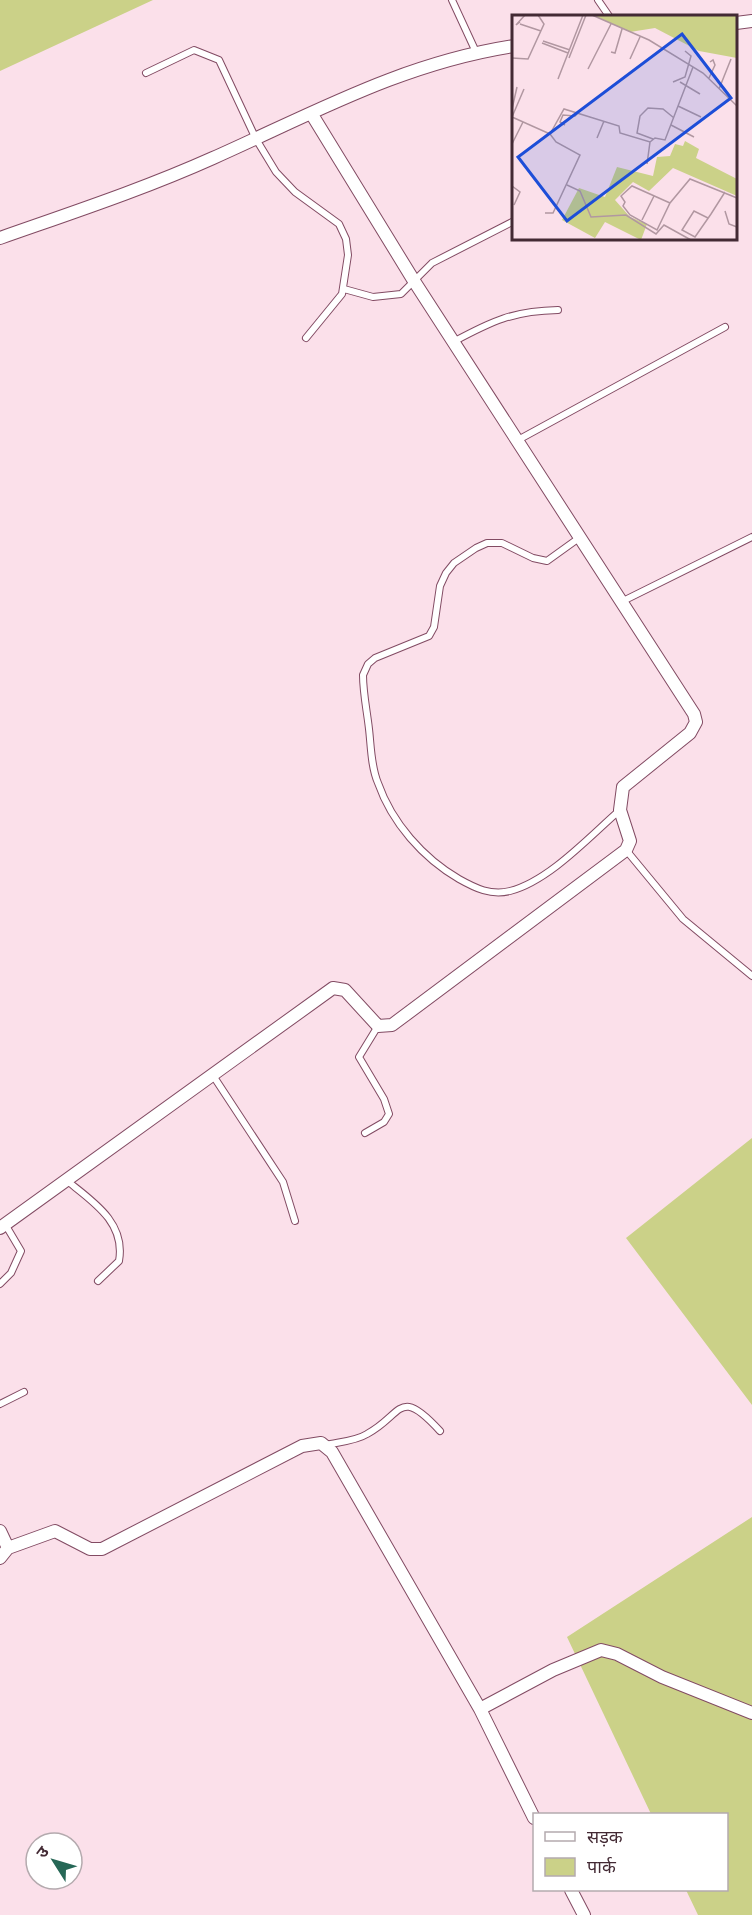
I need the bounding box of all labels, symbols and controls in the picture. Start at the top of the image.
inset map [512,15,737,240]
legend [533,1813,728,1891]
text: सड़क [587,1825,624,1848]
north arrow [24,1831,84,1891]
text: उ [31,1842,53,1862]
text: पार्क [587,1855,617,1878]

